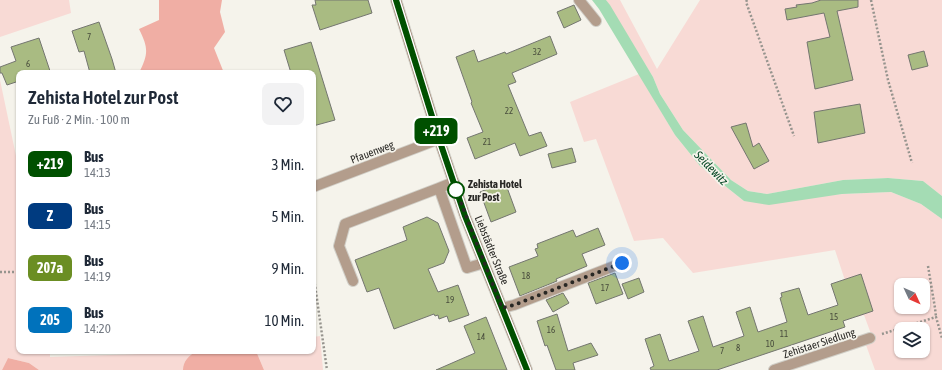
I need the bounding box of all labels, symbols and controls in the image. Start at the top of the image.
house number: 7 [87,32,91,42]
house number: 32 [533,47,541,57]
house number: 6 [26,59,30,69]
button: heart [262,83,304,125]
text: Zehista Hotel zur Post [28,86,178,108]
house number: 22 [505,106,513,116]
text: Zu Fuß · 2 Min. · 100 m [28,112,130,127]
line badge: +219 [408,118,464,144]
text: +219 [422,123,450,139]
house number: 21 [483,137,491,147]
street label: Pfauenweg [349,138,396,166]
water label: Seidewitz [691,147,731,188]
text: Bus [84,148,104,165]
text: +219 [36,156,64,172]
text: 3 Min. [271,156,304,173]
text: 14:13 [84,165,111,180]
place label: Zehista Hotel zur Post [468,178,523,203]
marker: Zehista Hotel zur Post [447,181,465,199]
text: Bus [84,200,104,217]
text: Z [47,208,53,224]
text: 5 Min. [271,208,304,225]
street label: Liebstädter Straße [473,214,511,286]
text: 14:15 [84,217,111,232]
text: Bus [84,252,104,269]
your location [612,253,632,273]
text: 207a [37,260,63,276]
text: 9 Min. [271,260,304,277]
text: 14:19 [84,269,111,284]
house number: 18 [522,271,530,281]
north arrow [894,278,930,314]
map controls [894,278,930,358]
house number: 17 [601,283,609,293]
house number: 19 [446,295,454,305]
text: Bus [84,304,104,321]
text: 205 [40,312,60,328]
text: 10 Min. [264,312,304,329]
house number: 15 [830,312,838,322]
text: 14:20 [84,321,111,336]
button: layers [894,322,930,358]
house number: 16 [547,325,555,335]
street label: Zehistaer Siedlung [781,326,857,360]
house number: 11 [780,329,788,339]
house number: 14 [477,332,485,342]
house number: 10 [766,339,774,349]
house number: 8 [736,343,740,353]
house number: 7 [720,346,724,356]

